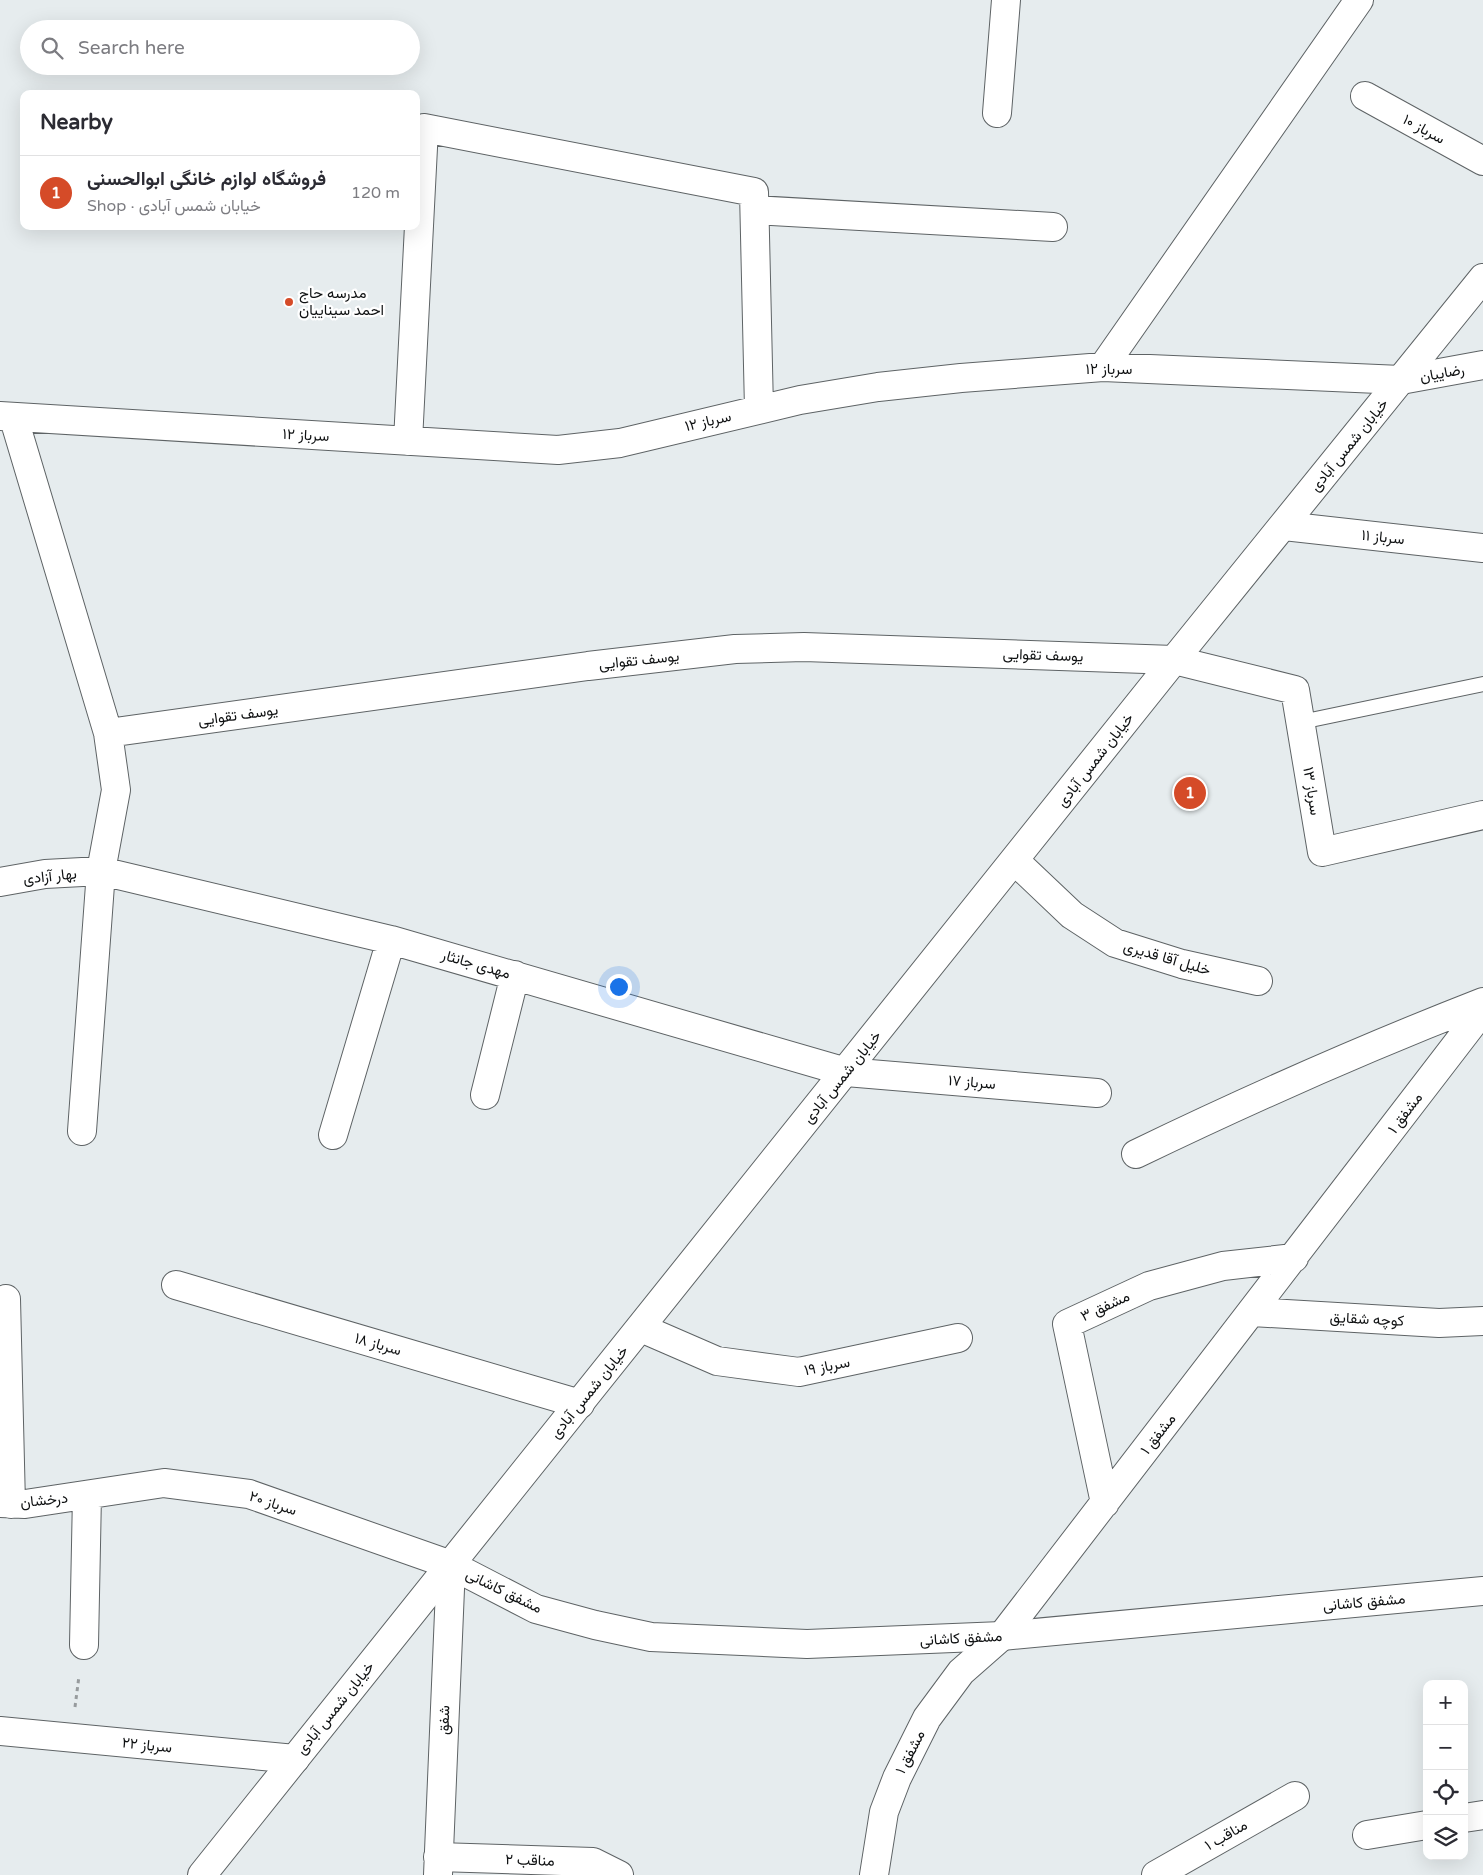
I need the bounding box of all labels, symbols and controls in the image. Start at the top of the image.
search box [20,20,420,75]
icon: search [38,34,66,62]
text: Search here [78,37,185,59]
text: Nearby [40,110,113,135]
street label: سرباز ۱۰ [1400,110,1448,148]
text: فروشگاه لوازم خانگی ابوالحسنی [87,168,326,190]
text: 1 [51,183,61,203]
text: 120 m [351,183,400,203]
text: Shop · خیابان شمس آبادی [87,196,261,216]
place label: مدرسه حاج احمد سیناییان [299,284,384,319]
marker: مدرسه حاج احمد سیناییان [283,296,295,308]
street label: سرباز ۱۲ [1086,360,1133,378]
street label: رضاییان [1418,360,1466,386]
street label: خیابان شمس آبادی [1306,395,1393,496]
street label: سرباز ۱۲ [683,407,733,435]
street label: سرباز ۱۲ [282,425,330,445]
street label: سرباز ۱۱ [1361,526,1406,548]
street label: یوسف تقوایی [1002,645,1084,666]
street label: یوسف تقوایی [598,647,680,674]
street label: یوسف تقوایی [197,700,279,731]
street label: خیابان شمس آبادی [1053,709,1138,811]
street label: سرباز ۱۳ [1299,765,1325,817]
pin: 1 [1174,774,1206,812]
street label: بهار آزادی [22,864,78,889]
street label: خلیل آقا قدیری [1121,937,1213,980]
street label: مهدی جانثار [438,945,513,983]
your location [606,974,632,1000]
street label: خیابان شمس آبادی [799,1027,886,1128]
street label: سرباز ۱۷ [947,1071,997,1093]
street label: مشفق ۱ [1384,1089,1427,1138]
street label: مشفق ۳ [1078,1287,1133,1326]
street label: کوچه شقایق [1329,1308,1405,1331]
street label: سرباز ۱۸ [353,1329,404,1359]
street label: خیابان شمس آبادی [546,1342,633,1443]
street label: سرباز ۱۹ [803,1353,852,1379]
street label: مشفق ۱ [1137,1410,1180,1459]
street label: سرباز ۲۰ [247,1487,299,1519]
street label: درخشان [19,1489,69,1511]
street label: مشفق کاشانی [462,1565,545,1618]
street label: مشفق کاشانی [1322,1589,1406,1616]
street label: مشفق کاشانی [919,1627,1003,1650]
street label: خیابان شمس آبادی [292,1658,379,1759]
map controls [1423,1680,1468,1860]
button: + [1423,1680,1468,1725]
street label: شفق [434,1705,455,1735]
button: − [1423,1725,1468,1770]
street label: مشفق ۱ [891,1727,930,1777]
street label: سرباز ۲۲ [121,1733,173,1757]
button: locate [1423,1770,1468,1815]
button: layers [1423,1815,1468,1860]
street label: مناقب ۱ [1202,1816,1250,1854]
street label: مناقب ۲ [505,1850,555,1870]

